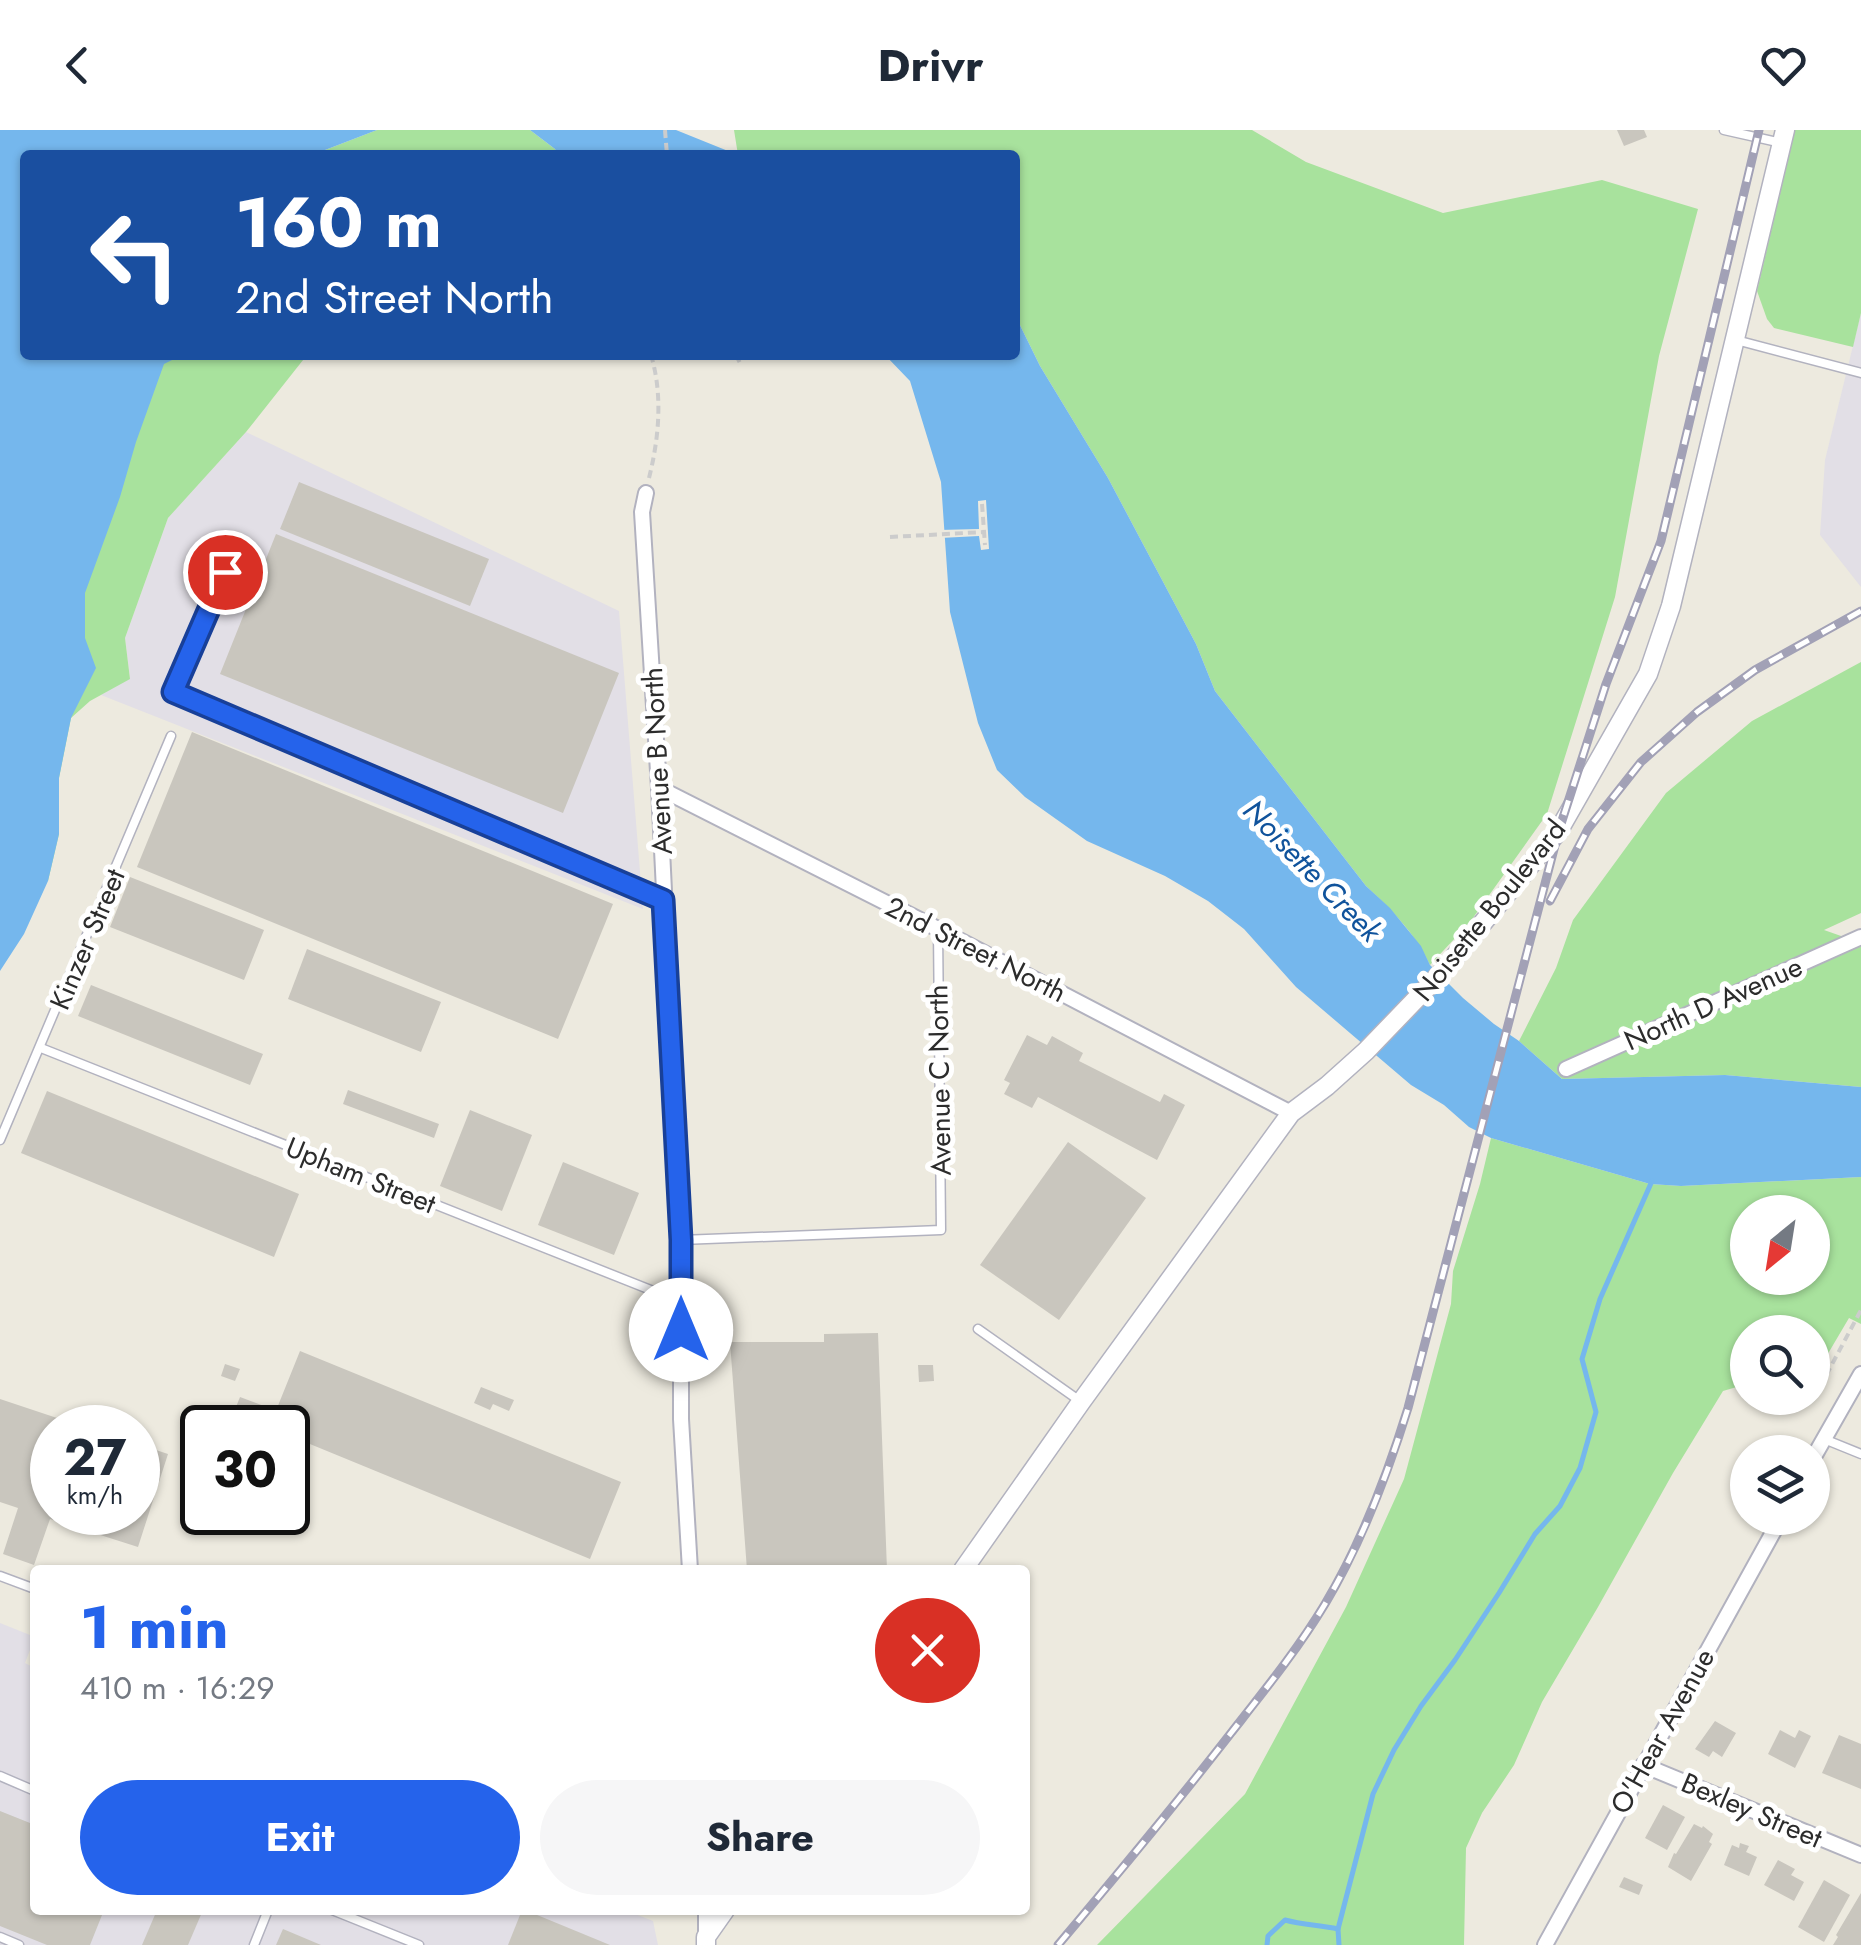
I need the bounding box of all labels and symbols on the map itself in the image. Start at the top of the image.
pin [183,530,268,615]
street label: Avenue B North [632,666,683,856]
water label: Noisette Creek [1233,790,1392,952]
street label: Noisette Boulevard [1403,811,1576,1010]
street label: Kinzer Street [39,862,136,1016]
street label: 2nd Street North [878,886,1073,1013]
street label: North D Avenue [1618,946,1809,1061]
street label: Avenue C North [917,984,962,1176]
street label: Upham Street [280,1127,442,1224]
north arrow [1730,1195,1830,1295]
position arrow [629,1278,733,1382]
speed limit sign: 30 [180,1405,310,1535]
street label: O'Hear Avenue [1600,1641,1725,1821]
street label: Bexley Street [1675,1762,1829,1859]

